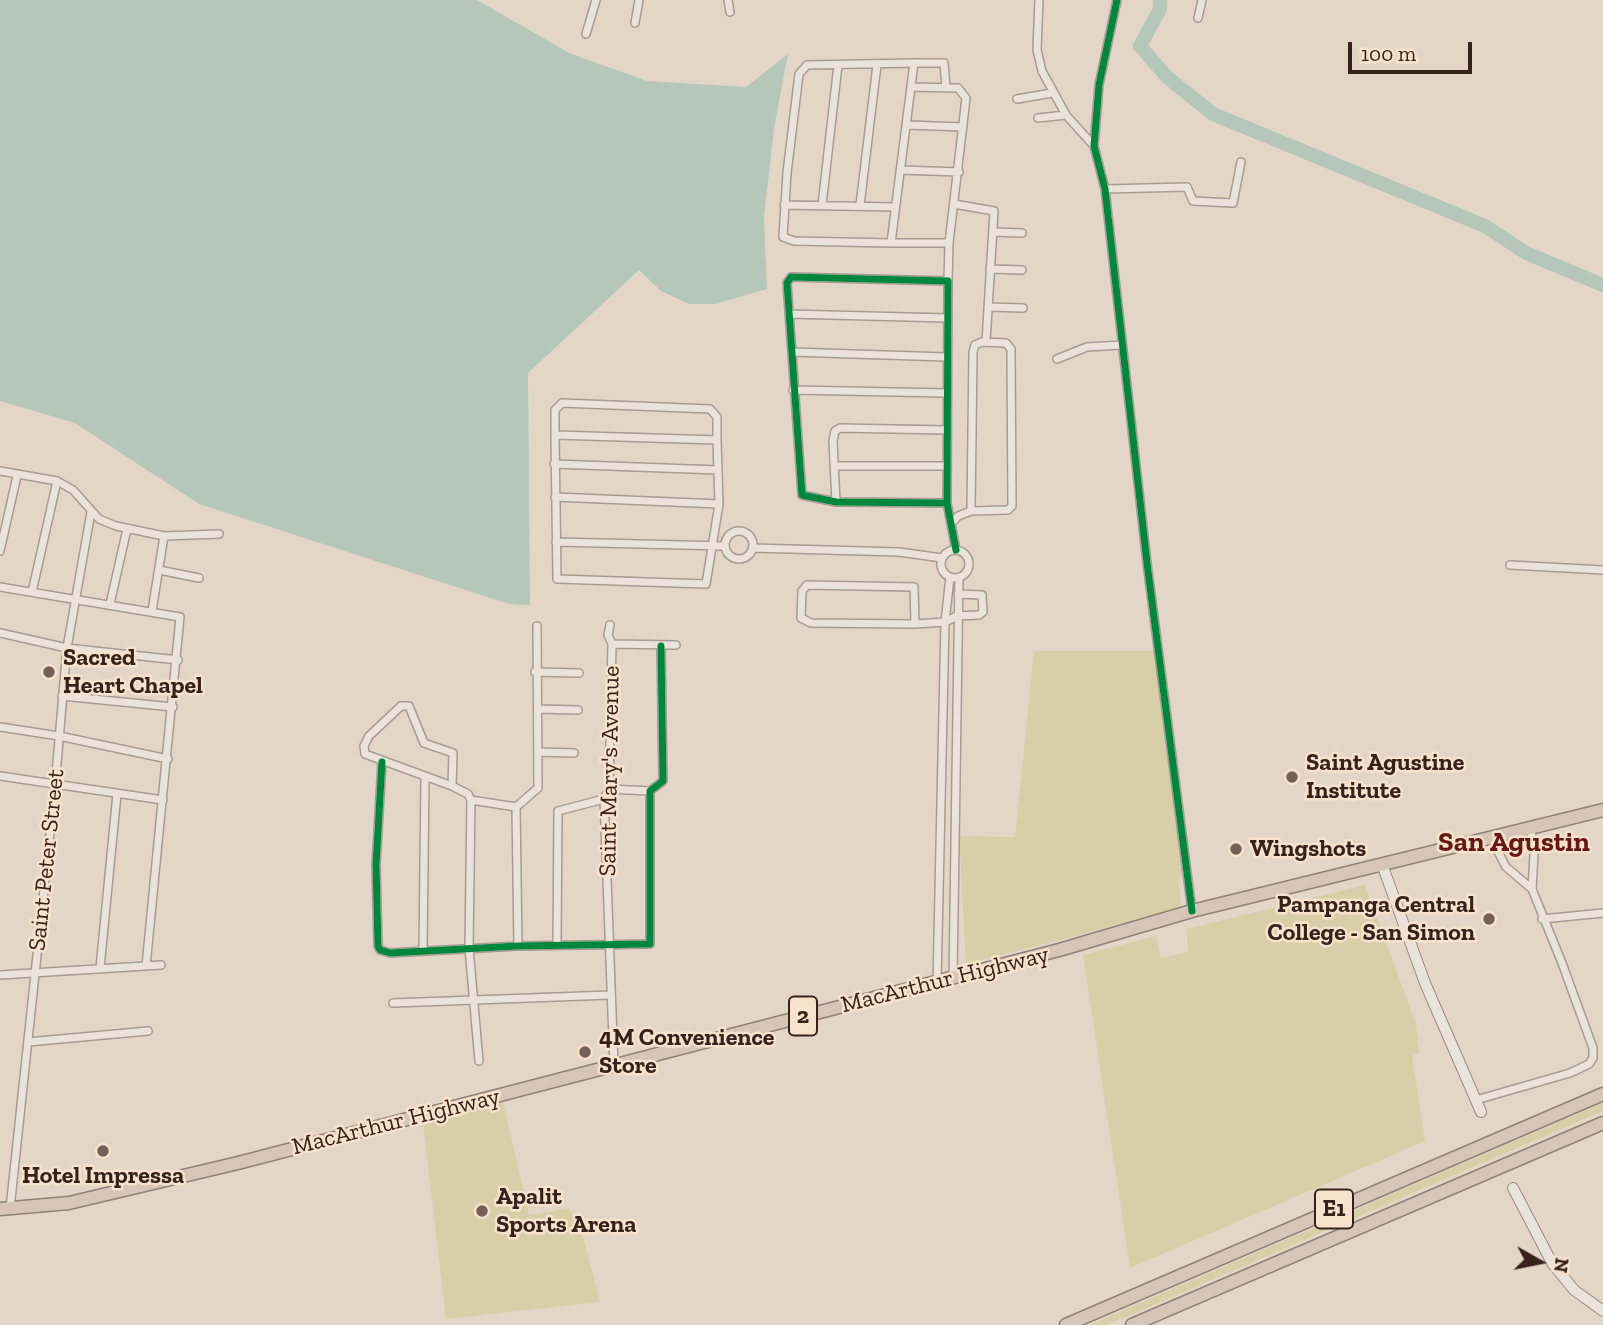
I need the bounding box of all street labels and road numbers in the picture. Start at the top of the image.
street label: Saint Mary's Avenue [594,665,626,877]
street label: Saint Peter Street [23,768,71,952]
street label: MacArthur Highway [838,940,1052,1020]
road number: 2 [789,996,817,1036]
street label: MacArthur Highway [289,1082,503,1162]
road number: E1 [1315,1190,1353,1228]

